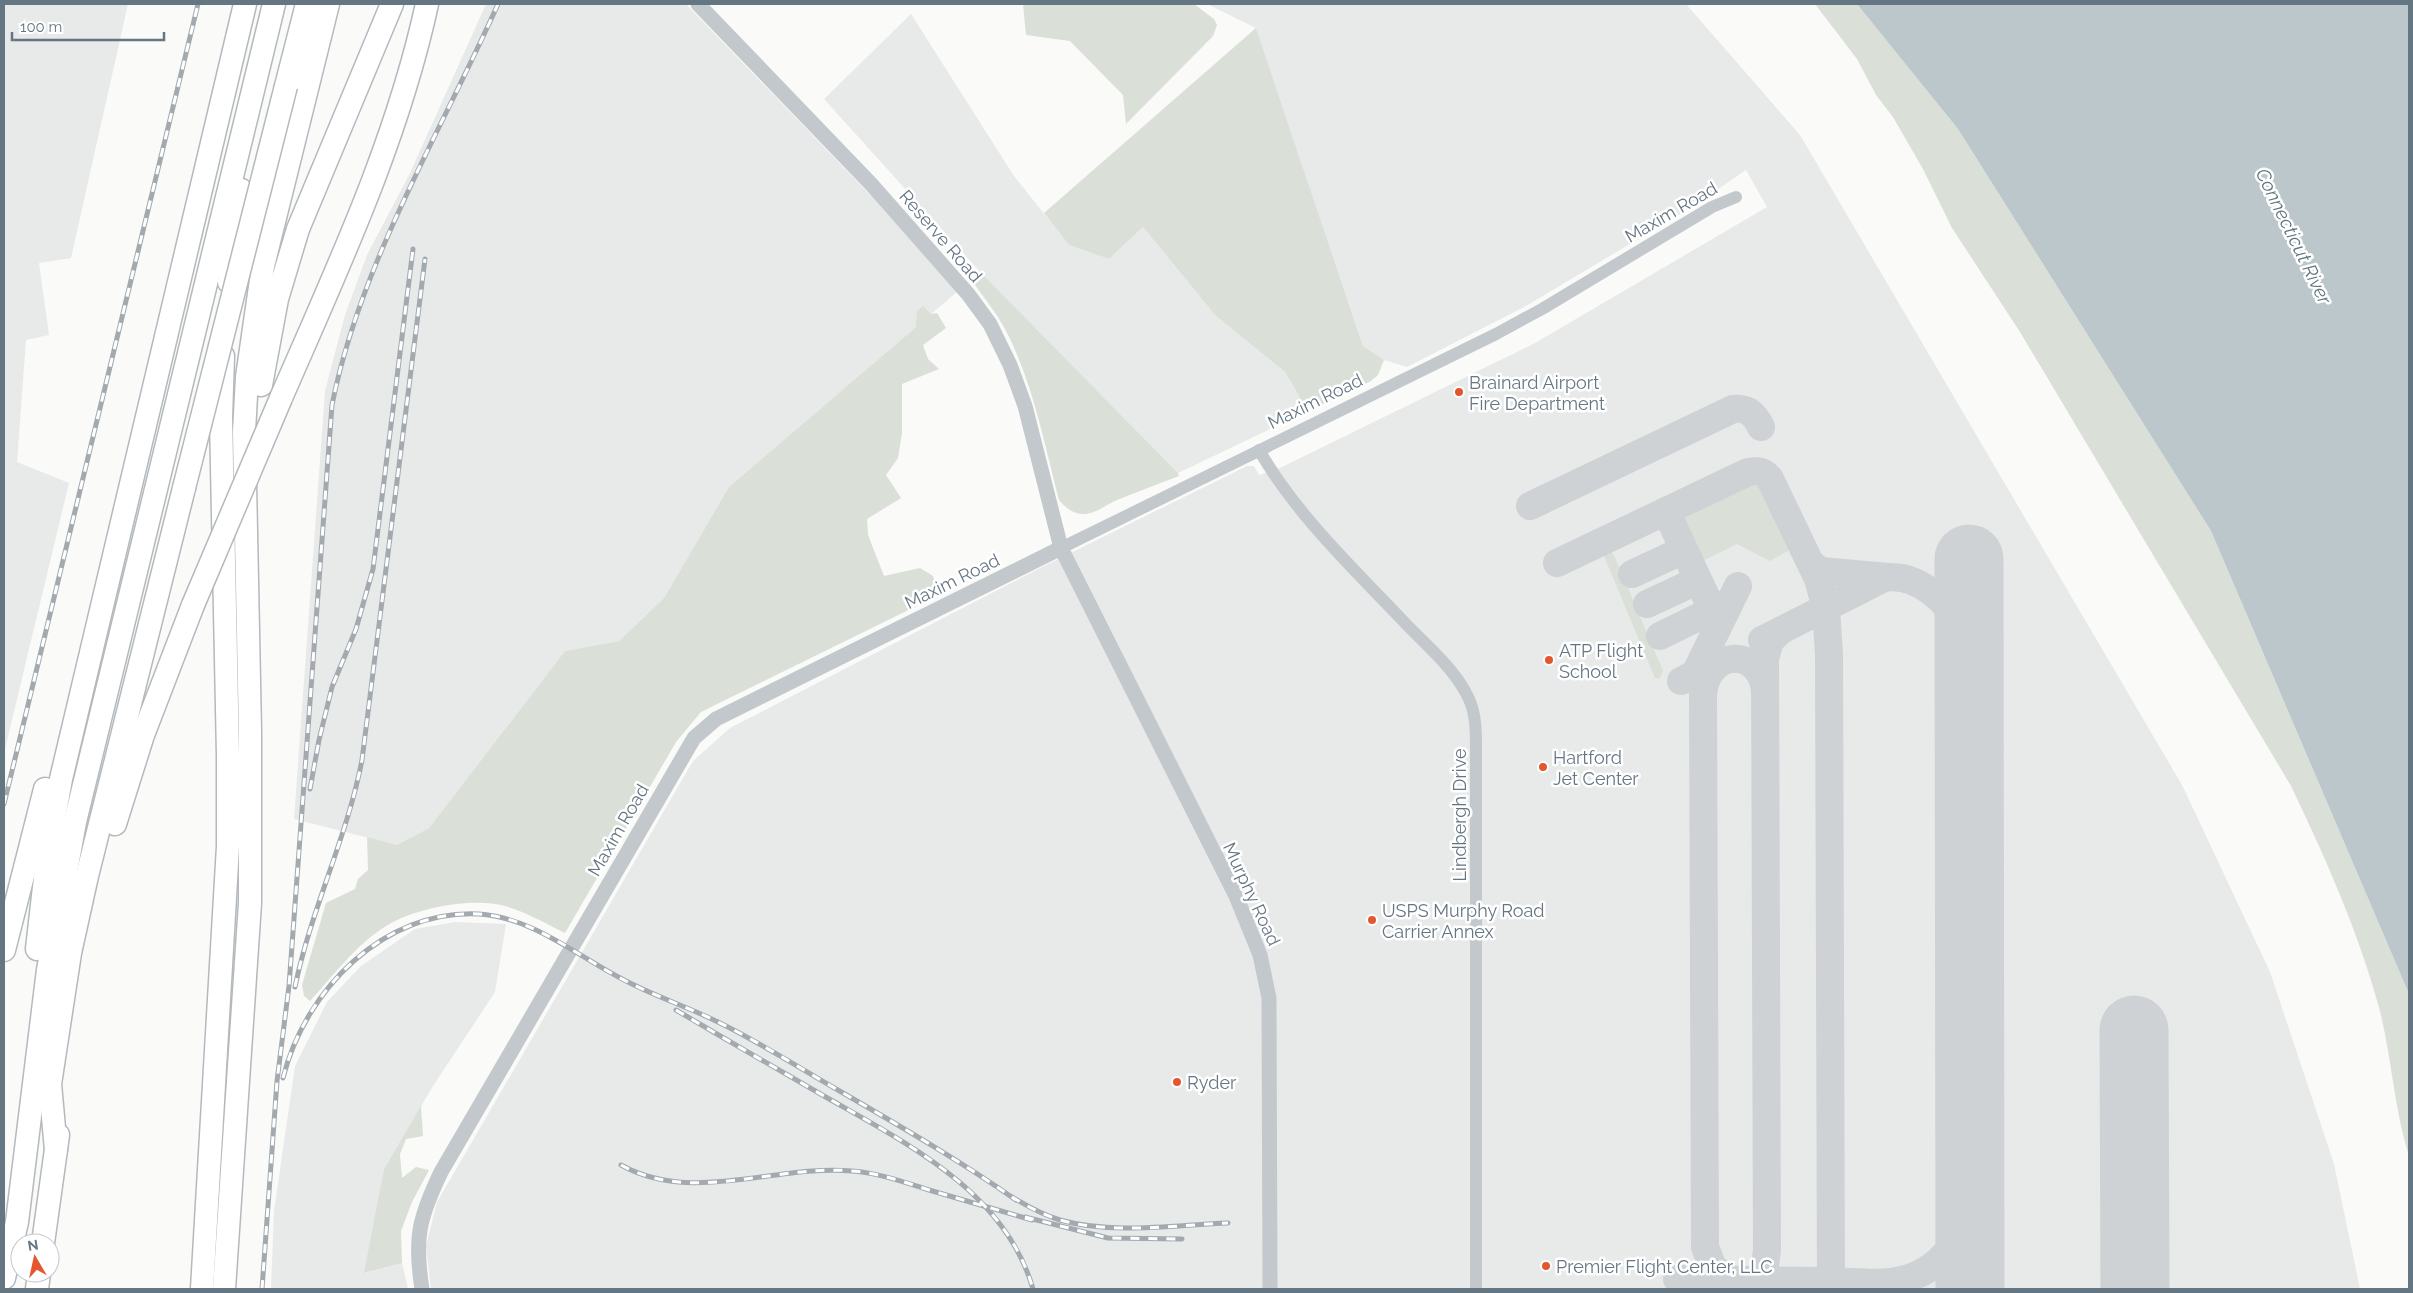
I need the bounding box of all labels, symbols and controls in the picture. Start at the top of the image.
scale bar [12,10,165,42]
text: 100 m [20,18,62,36]
water label: Connecticut River [2252,165,2337,309]
street label: Maxim Road [1621,177,1721,247]
street label: Reserve Road [895,186,987,286]
street label: Maxim Road [1264,369,1366,433]
place label: Brainard Airport Fire Department [1469,372,1605,414]
marker: Brainard Airport Fire Department [1453,386,1465,398]
street label: Maxim Road [901,549,1003,613]
place label: ATP Flight School [1559,640,1643,682]
marker: ATP Flight School [1543,654,1555,666]
place label: Hartford Jet Center [1553,747,1639,789]
street label: Lindbergh Drive [1449,748,1470,882]
marker: Hartford Jet Center [1537,761,1549,773]
street label: Maxim Road [583,780,653,880]
street label: Murphy Road [1219,839,1285,949]
place label: USPS Murphy Road Carrier Annex [1382,900,1544,942]
marker: USPS Murphy Road Carrier Annex [1366,914,1378,926]
place label: Ryder [1187,1072,1237,1093]
marker: Ryder [1171,1076,1183,1088]
north arrow [10,1233,60,1283]
text: N [26,1236,39,1254]
place label: Premier Flight Center, LLC [1556,1256,1773,1277]
marker: Premier Flight Center, LLC [1540,1260,1552,1272]

